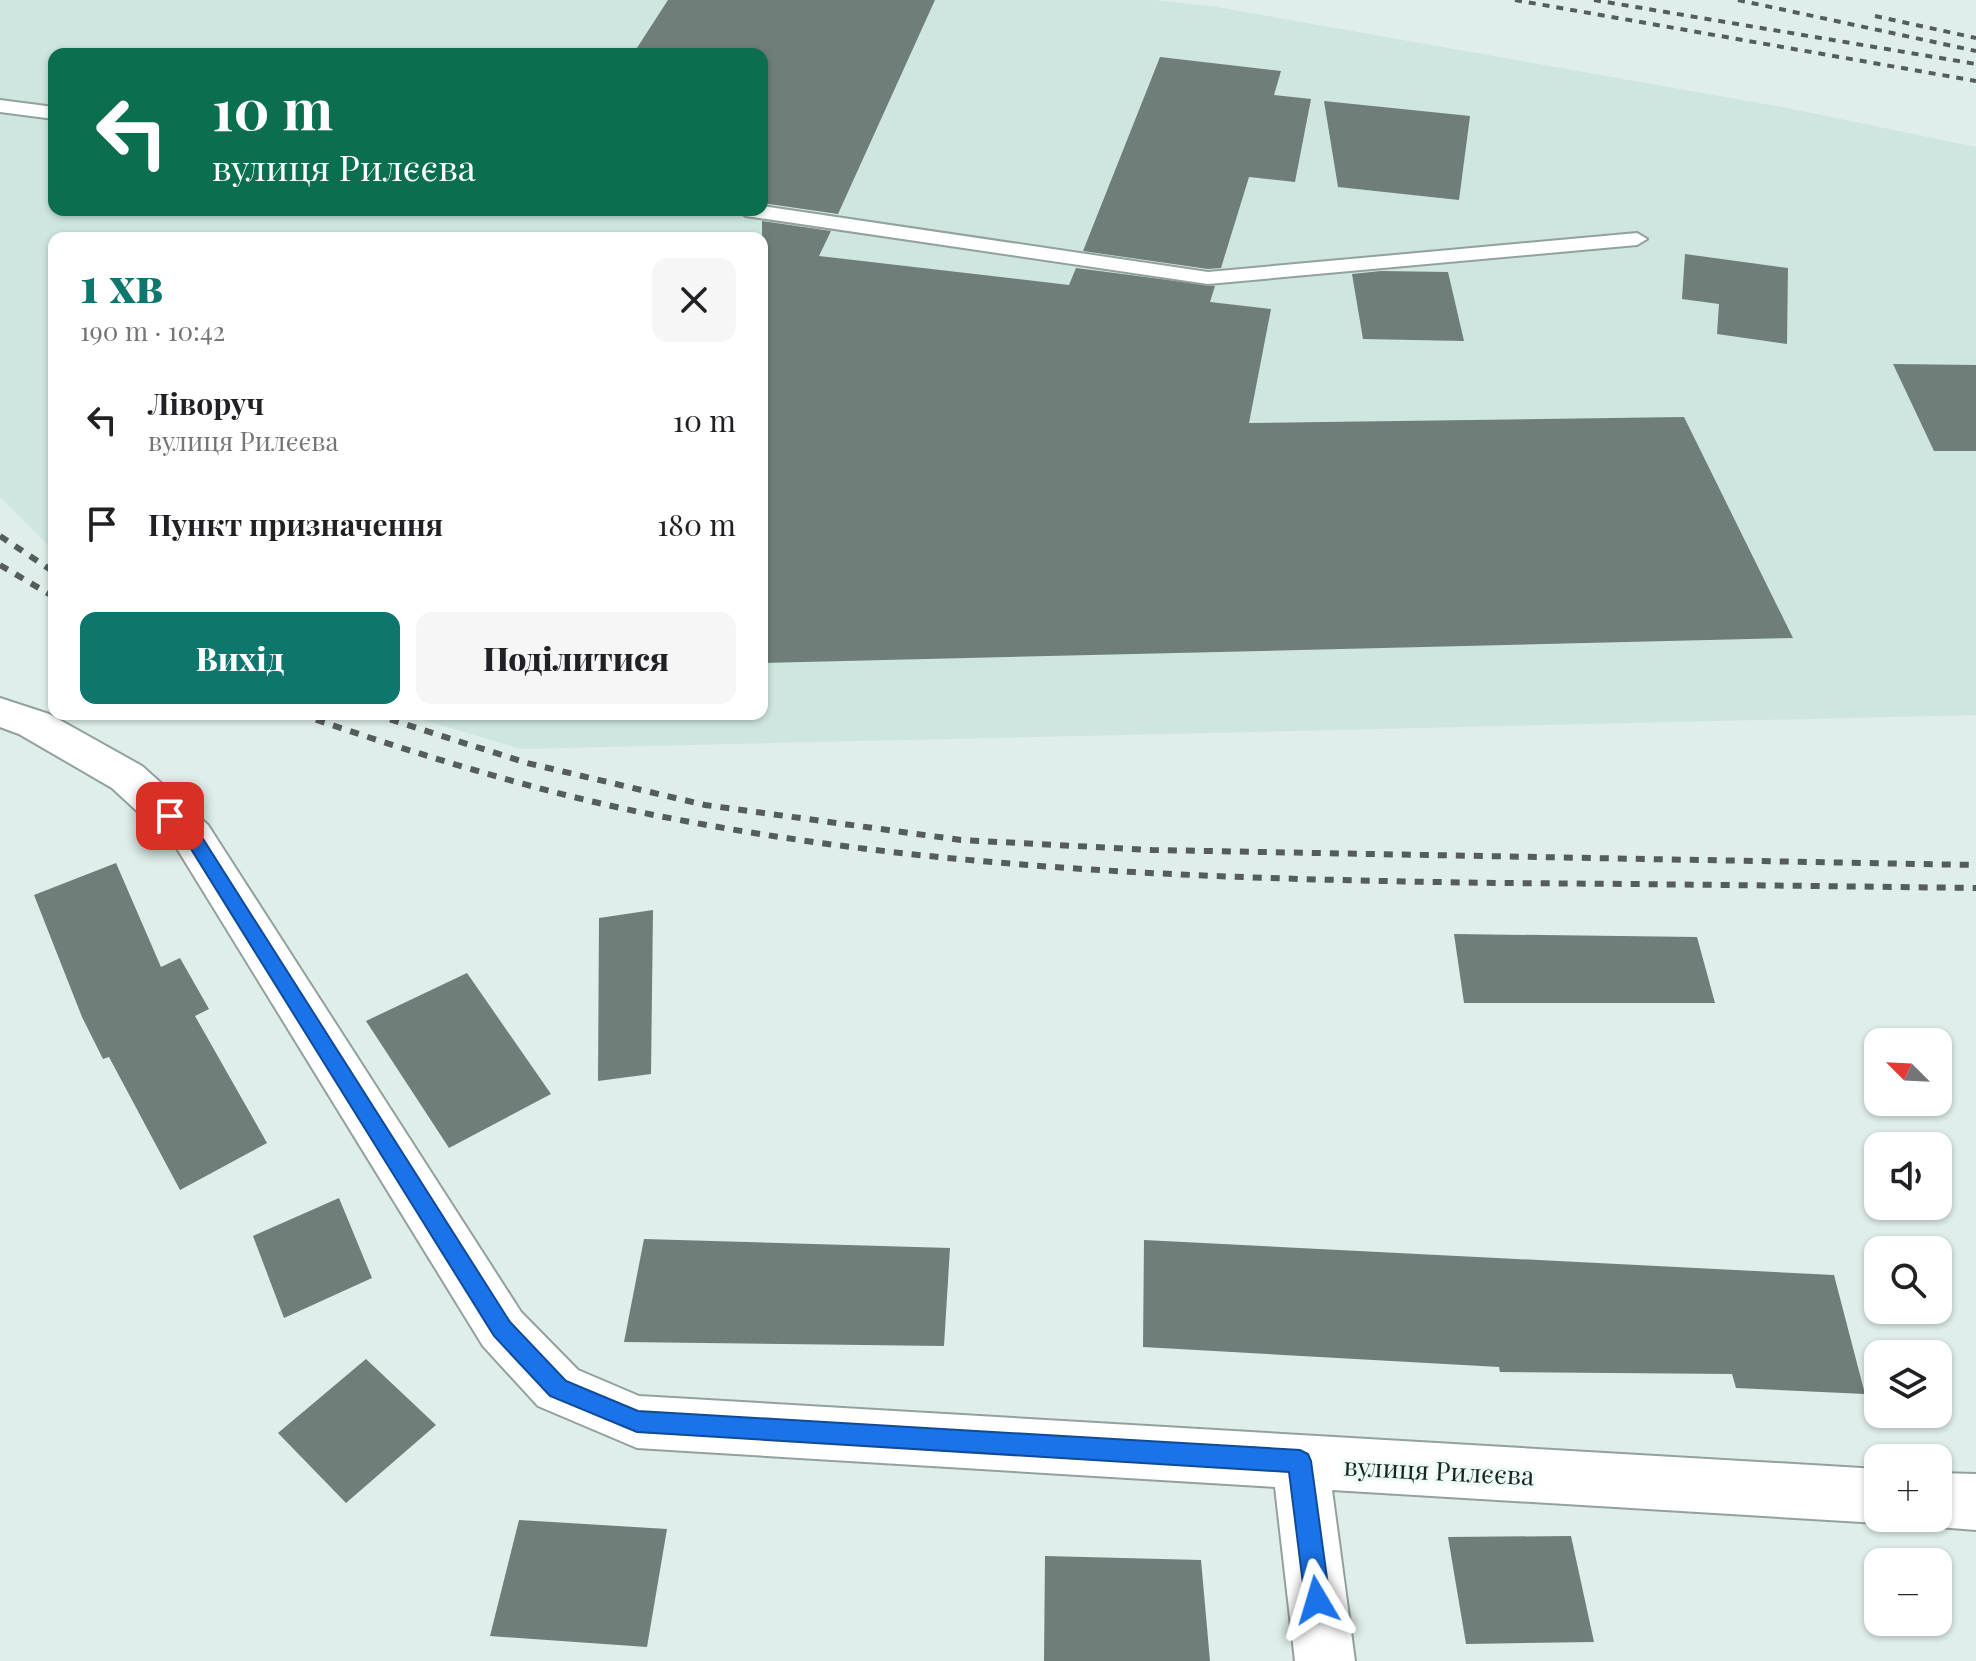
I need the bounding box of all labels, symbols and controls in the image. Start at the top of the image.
text: 10 m [212,70,333,145]
icon: left [80,80,184,184]
text: вулиця Рилєєва [212,142,476,190]
text: 1 хв [80,251,163,315]
button: close [652,258,736,342]
text: 190 m · 10:42 [80,313,225,348]
text: Ліворуч [148,383,264,423]
icon: left [80,398,124,442]
text: 10 m [673,400,736,440]
text: вулиця Рилєєва [148,423,339,458]
icon: arrive [80,502,124,546]
text: Пункт призначення [148,504,443,544]
text: 180 m [657,504,736,544]
button: Вихід [80,612,400,704]
button: Поділитися [416,612,736,704]
pin [136,782,204,850]
icon: arrive [148,794,192,838]
north arrow [1864,1028,1952,1116]
map controls [1864,1028,1952,1636]
button: sound [1864,1132,1952,1220]
button: search [1864,1236,1952,1324]
button: layers [1864,1340,1952,1428]
button: + [1864,1444,1952,1532]
street label: вулиця Рилєєва [1343,1448,1535,1492]
button: − [1864,1548,1952,1636]
position arrow [1275,1558,1359,1642]

